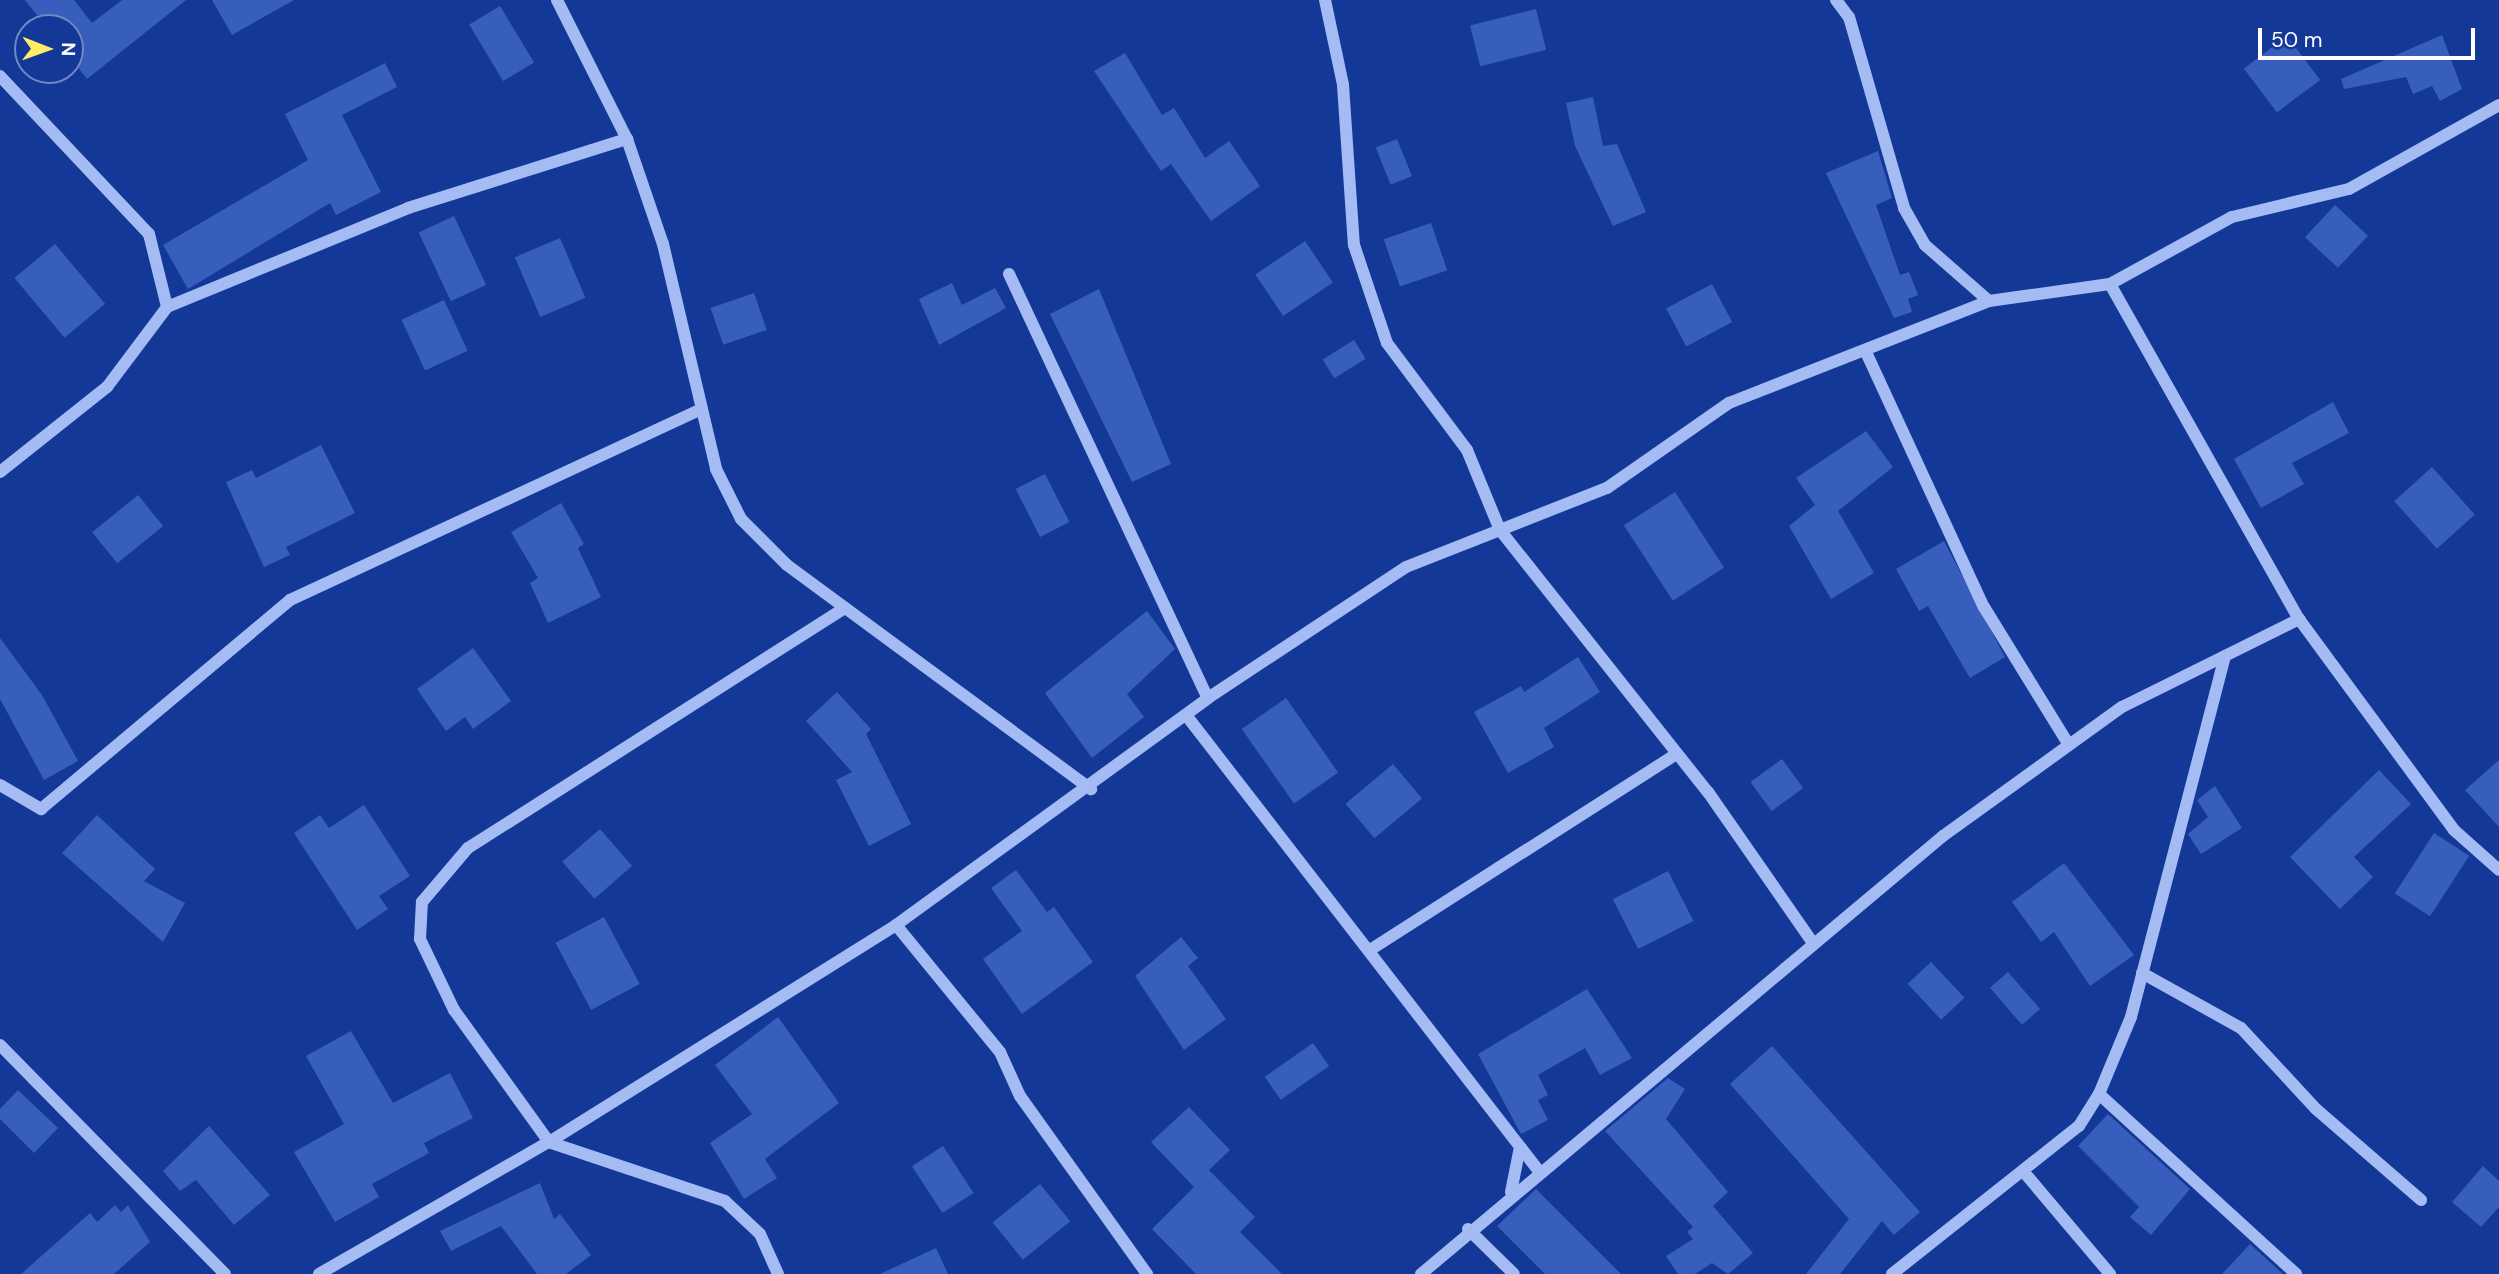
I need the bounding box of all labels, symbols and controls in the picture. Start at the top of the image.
north arrow [14,14,84,84]
scale bar [2261,14,2478,58]
text: 50 m [2271,26,2322,54]
text: N [56,42,81,56]

